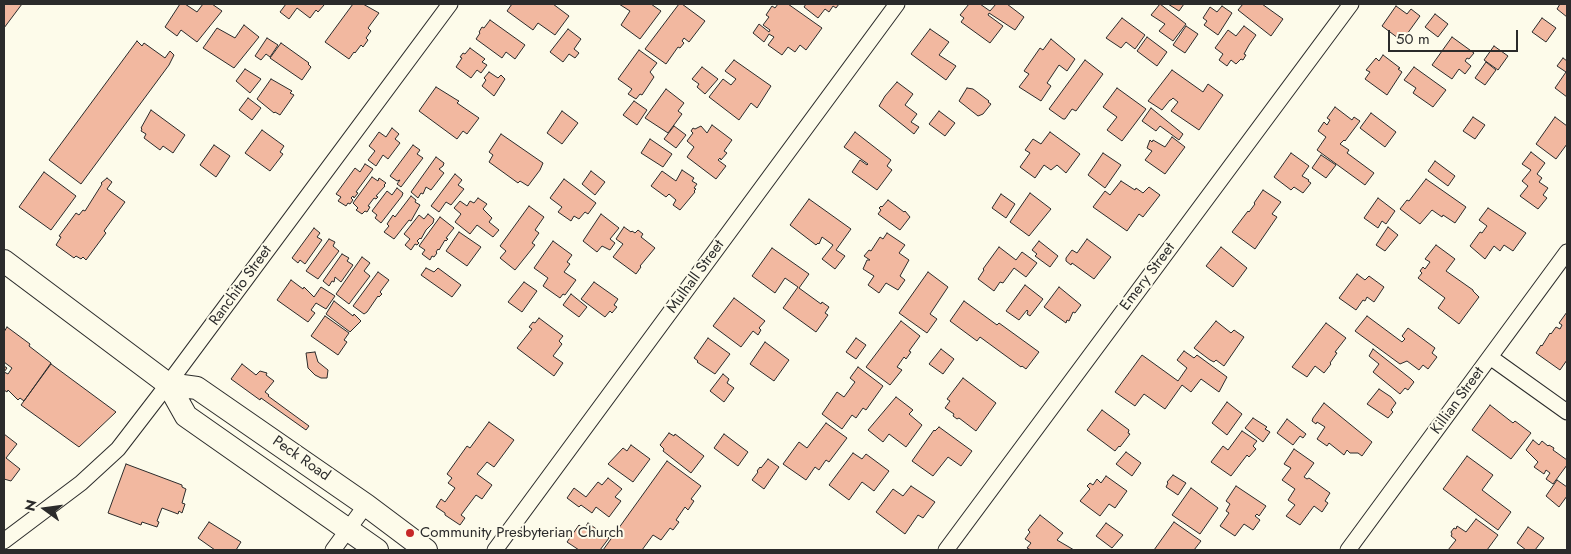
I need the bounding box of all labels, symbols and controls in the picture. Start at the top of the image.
scale bar [1391,20,1521,52]
text: 50 m [1396,28,1430,50]
street label: Mulhall Street [664,237,728,317]
street label: Emery Street [1117,240,1179,314]
street label: Ranchito Street [206,242,276,330]
street label: Killian Street [1428,364,1488,438]
street label: Peck Road [269,433,333,485]
north arrow [20,484,70,534]
text: N [19,498,41,513]
place label: Community Presbyterian Church [420,524,624,542]
marker: Community Presbyterian Church [404,527,416,539]

